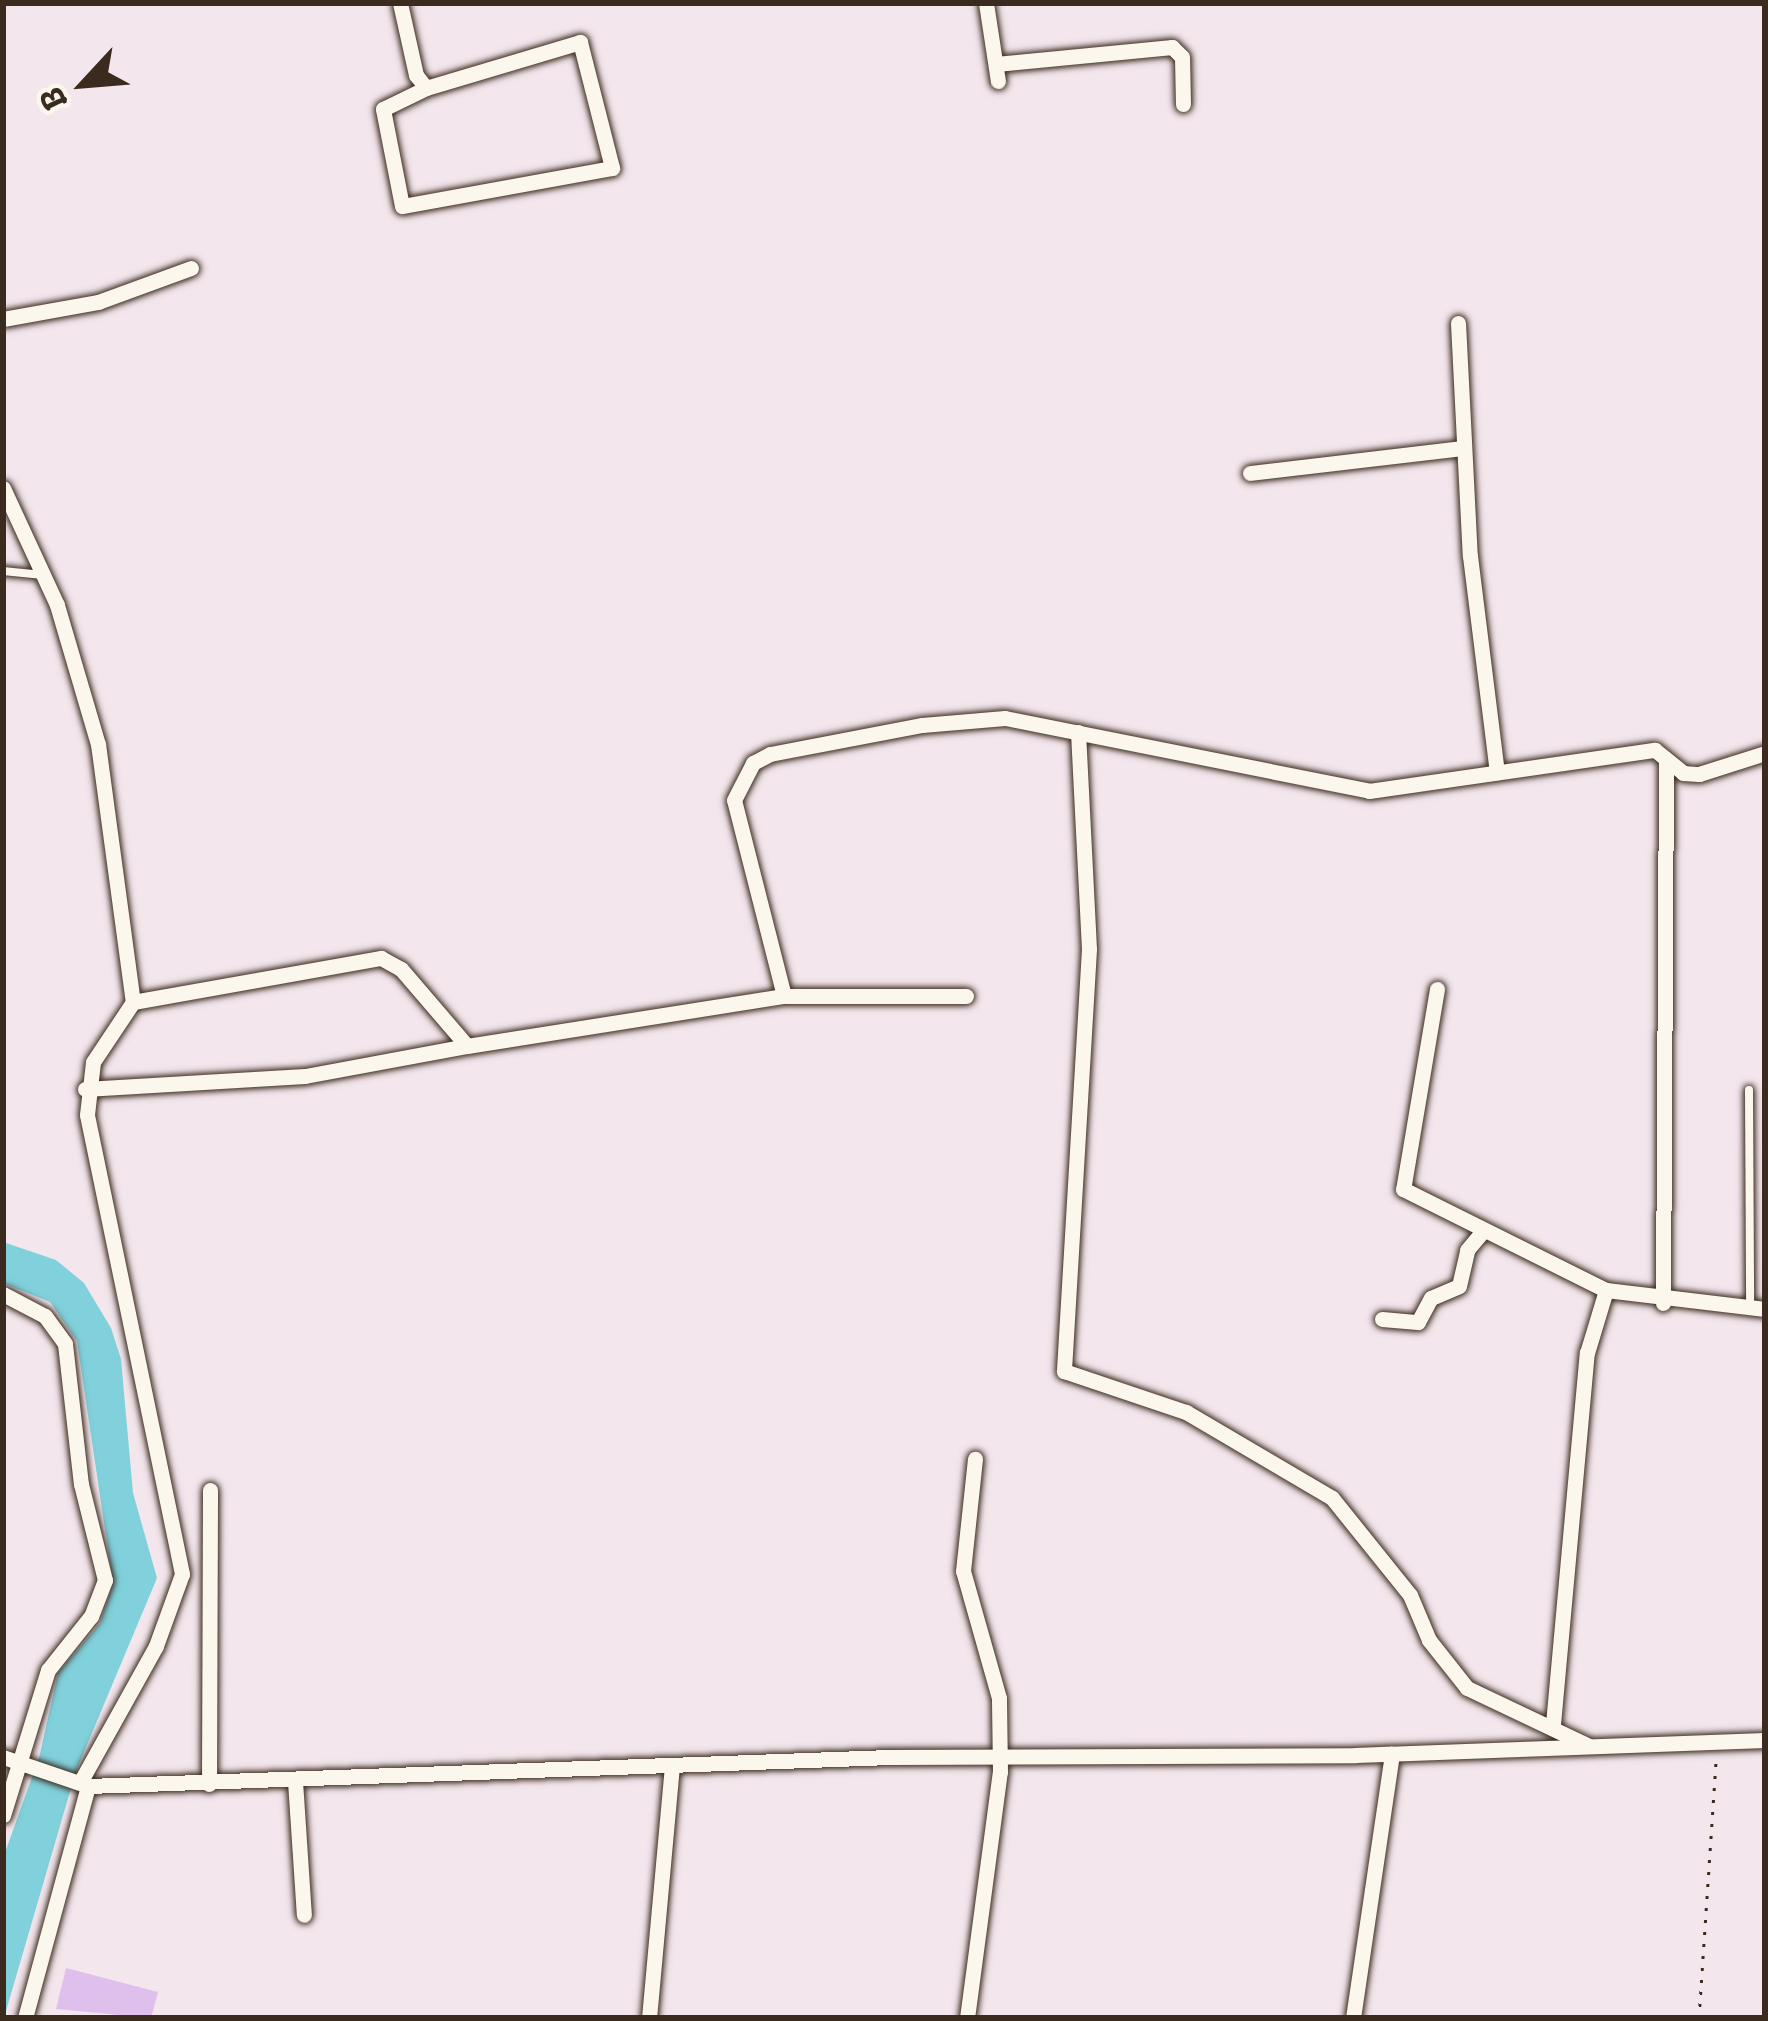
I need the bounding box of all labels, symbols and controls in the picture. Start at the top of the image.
north arrow [24,24,144,144]
text: B [27,81,75,119]

